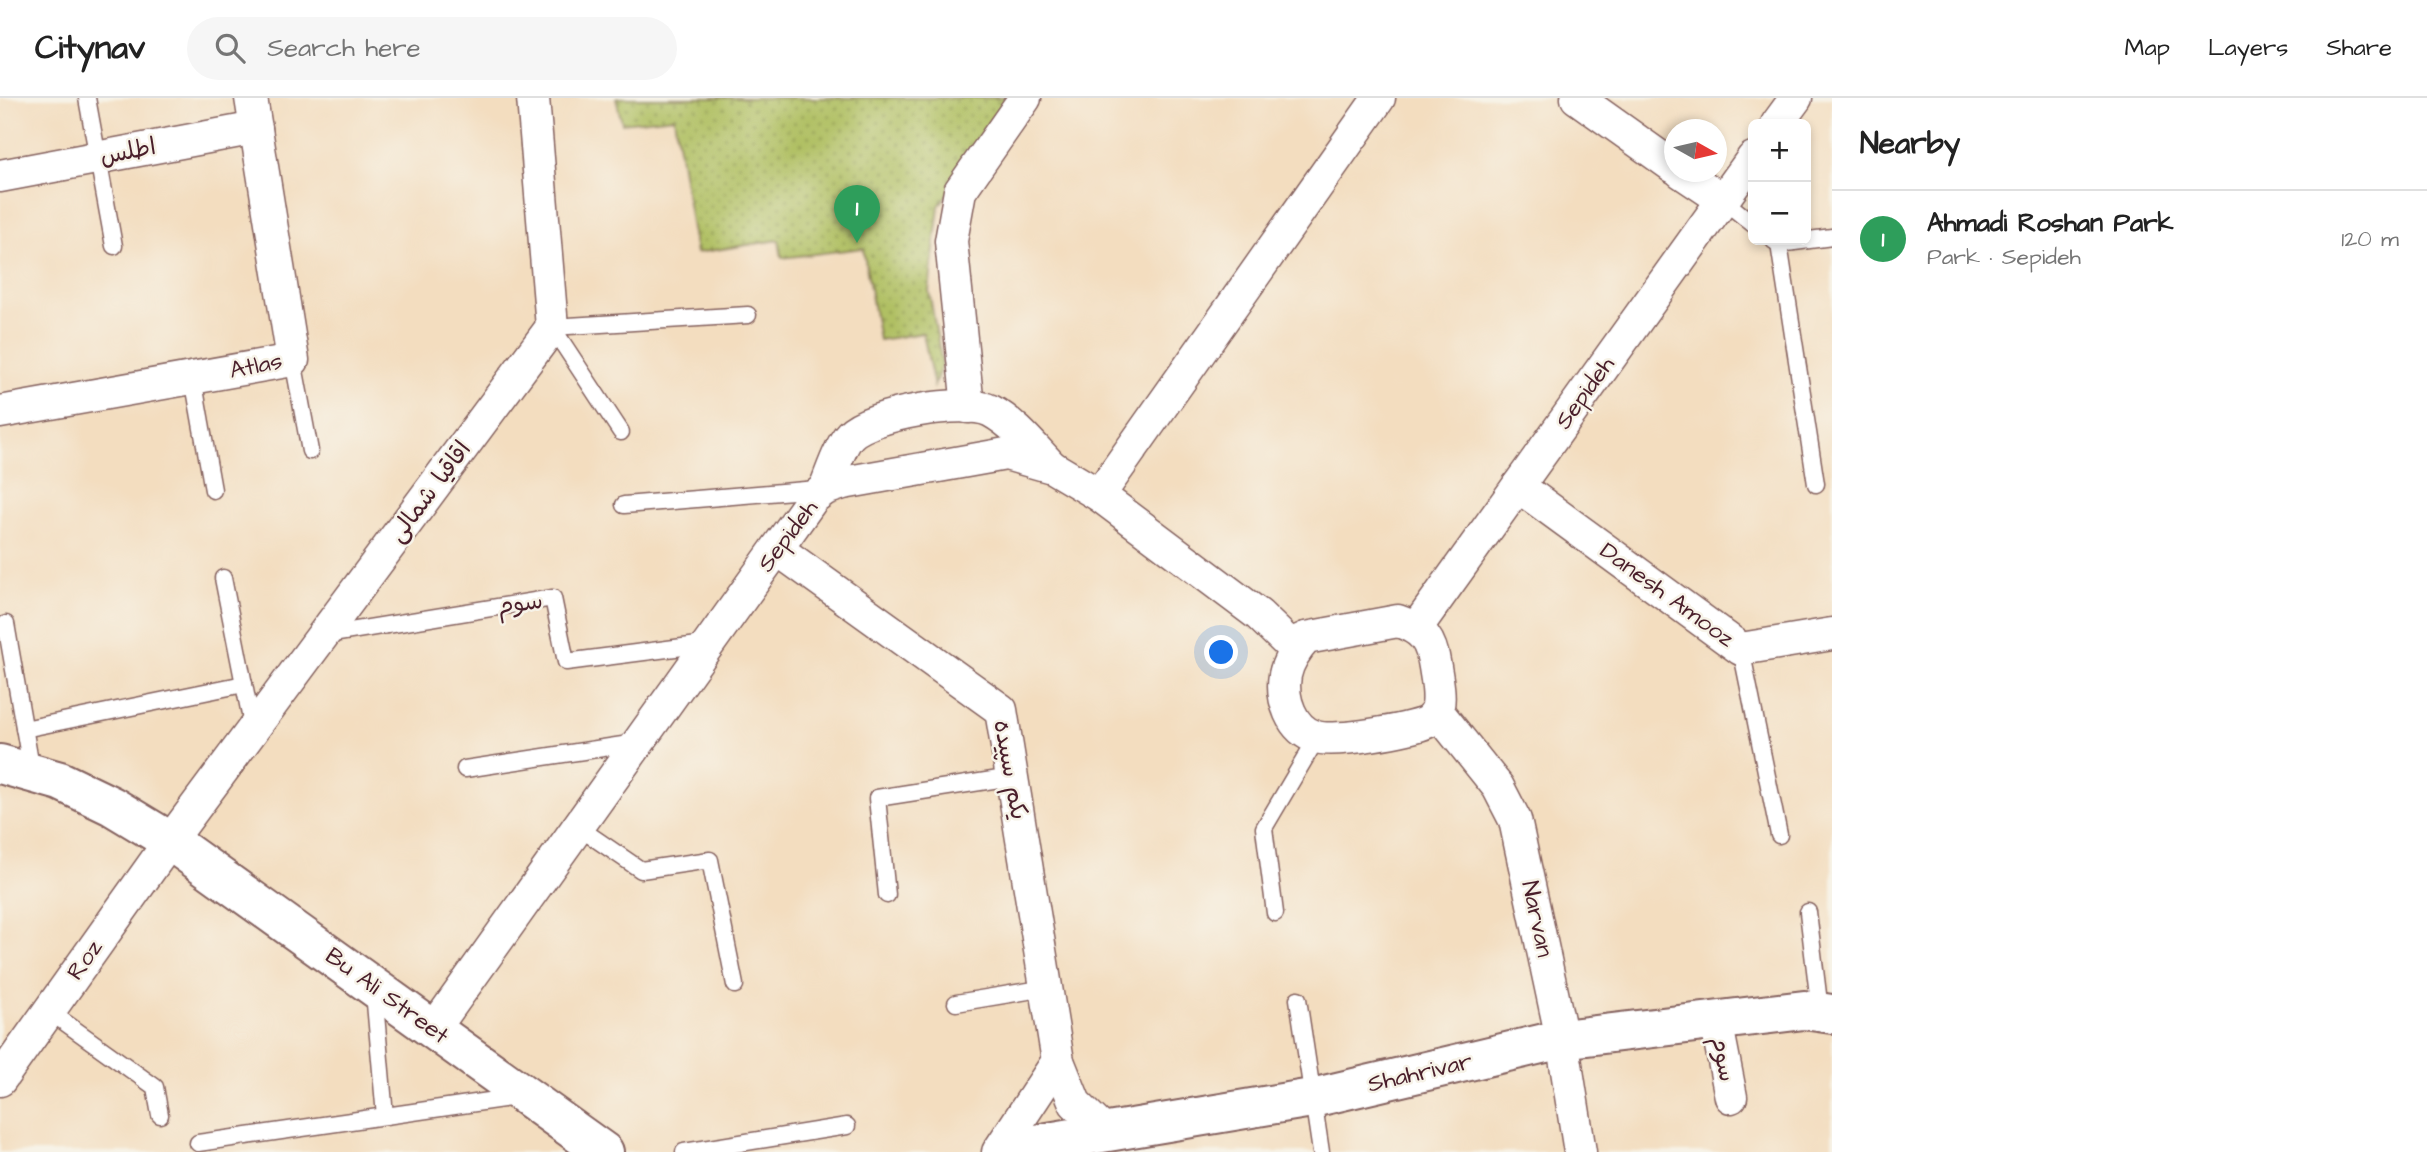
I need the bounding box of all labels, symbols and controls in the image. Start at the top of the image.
search box [187,17,677,80]
text: Citynav [35,25,145,71]
icon: search [211,29,249,67]
text: Search here [267,30,421,66]
text: Map [2125,31,2170,65]
text: Layers [2208,31,2288,65]
text: Share [2326,31,2392,65]
north arrow [1664,119,1727,182]
map controls [1748,119,1811,245]
button: + [1748,119,1811,182]
text: Nearby [1860,123,1960,165]
street label: اطلس [97,130,159,174]
button: − [1748,182,1811,245]
pin: 1 [834,185,880,243]
text: Ahmadi Roshan Park [1927,205,2174,241]
text: 1 [1882,223,1884,255]
text: 120 m [2341,223,2399,255]
text: Park · Sepideh [1927,241,2081,273]
street label: Atlas [227,344,285,388]
street label: Sepideh [1547,350,1623,436]
street label: اقاقیا شمالی [381,434,479,550]
street label: Sepideh [750,493,826,579]
street label: Danesh Amooz [1593,534,1741,656]
street label: سوم [495,584,545,624]
your location [1204,635,1238,669]
street label: یکم سپیده [984,717,1036,823]
street label: Narvan [1512,878,1562,960]
street label: Roz [59,933,111,987]
street label: Bu Ali Street [318,940,456,1053]
street label: سوم [1702,1033,1744,1085]
street label: Shahrivar [1364,1044,1476,1102]

